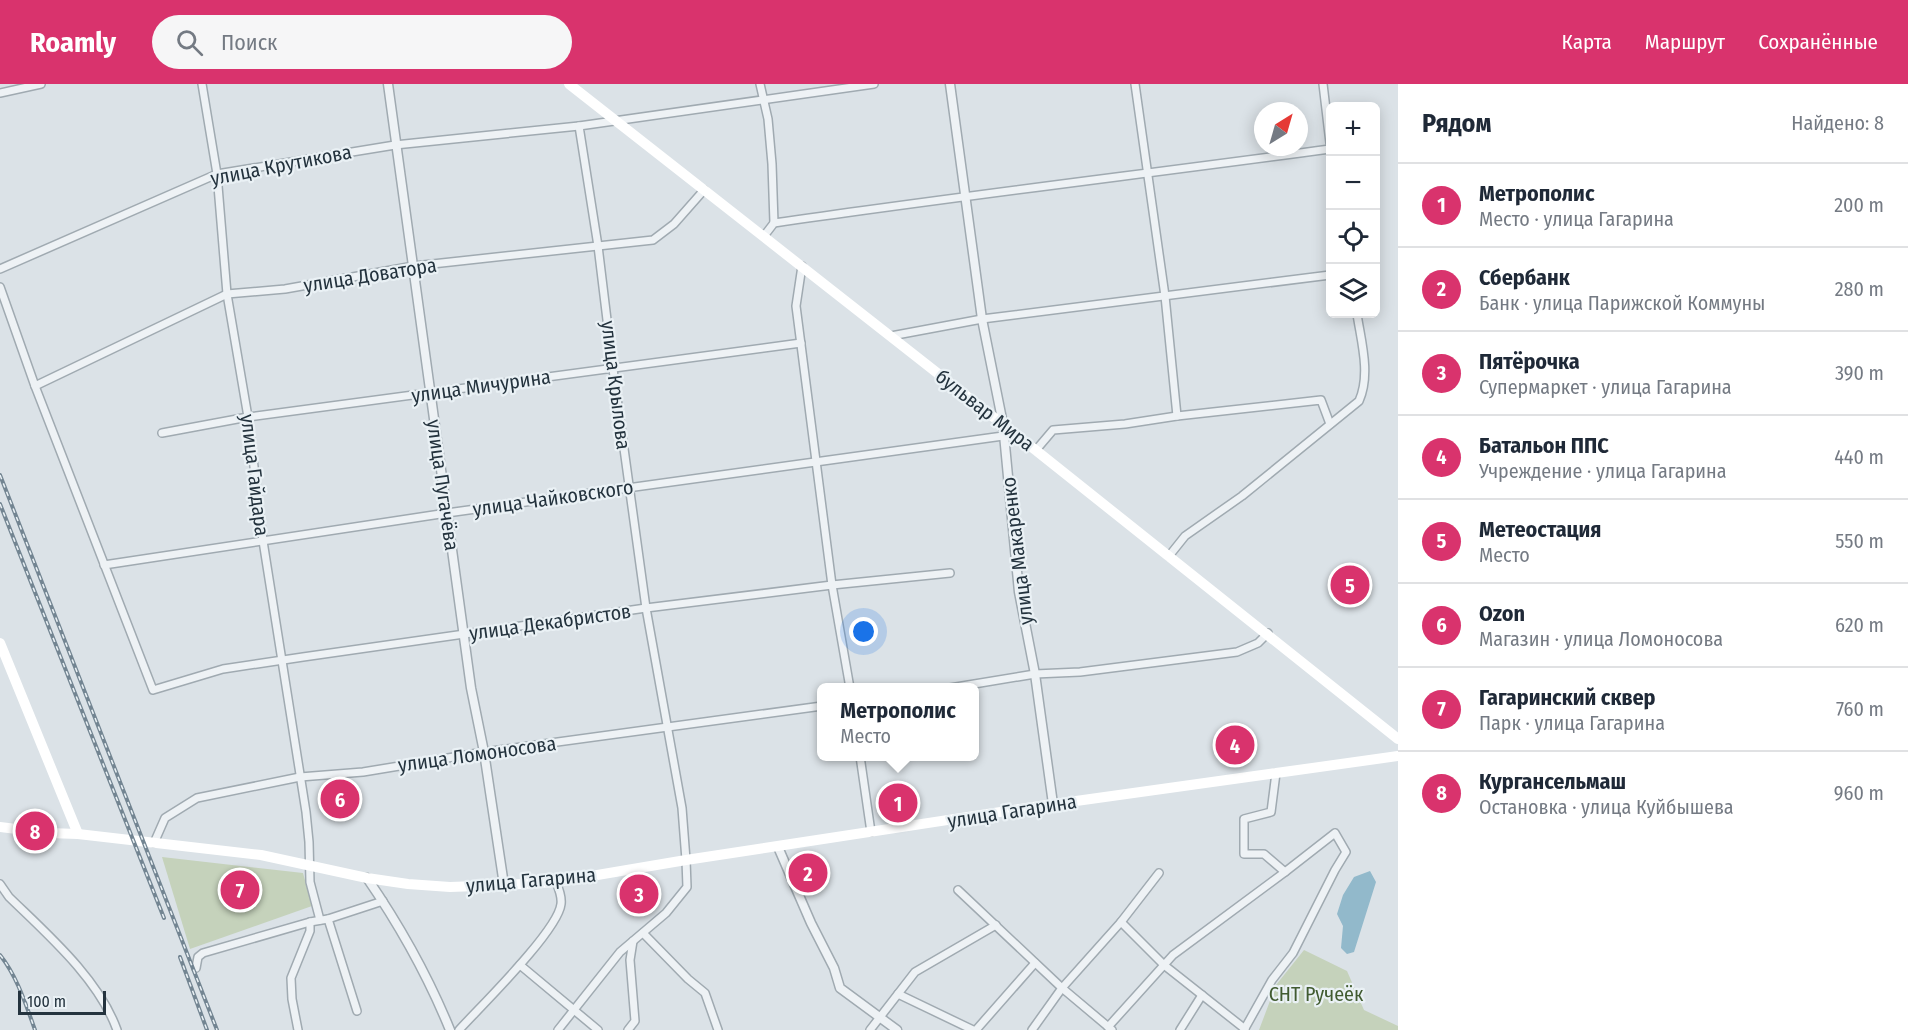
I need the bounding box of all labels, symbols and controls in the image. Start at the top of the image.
search box [152,15,572,69]
text: Roamly [30,26,116,59]
icon: search [173,26,206,59]
text: Поиск [221,29,277,56]
text: Карта [1562,29,1612,55]
text: Маршрут [1645,29,1725,55]
text: Сохранённые [1758,29,1878,55]
north arrow [1254,102,1308,156]
map controls [1326,102,1380,318]
button: + [1326,102,1380,156]
text: Рядом [1422,108,1491,139]
text: Найдено: 8 [1791,111,1884,135]
street label: улица Крутикова [208,140,354,190]
button: − [1326,156,1380,210]
text: Метрополис [1479,180,1594,207]
text: 1 [1437,193,1446,217]
text: 200 m [1834,193,1884,217]
text: Место · улица Гагарина [1479,207,1674,231]
button: locate [1326,210,1380,264]
street label: улица Доватора [302,253,438,297]
button: layers [1326,264,1380,318]
text: Сбербанк [1479,264,1570,291]
text: 2 [1437,277,1446,301]
text: 280 m [1835,277,1884,301]
text: Банк · улица Парижской Коммуны [1479,291,1765,315]
street label: улица Крылова [596,319,636,451]
text: Пятёрочка [1479,348,1580,375]
text: 3 [1437,361,1446,385]
text: 390 m [1835,361,1884,385]
street label: улица Мичурина [410,364,552,408]
street label: бульвар Мира [931,364,1039,456]
text: Супермаркет · улица Гагарина [1479,375,1732,399]
street label: улица Гайдара [236,413,274,537]
street label: улица Пугачёва [422,418,464,552]
text: Батальон ППС [1479,432,1609,459]
text: 4 [1436,445,1447,469]
text: 440 m [1834,445,1884,469]
text: Учреждение · улица Гагарина [1479,459,1727,483]
street label: улица Чайковского [471,475,635,521]
street label: улица Макаренко [996,476,1038,626]
text: Метеостация [1479,516,1601,543]
text: 5 [1437,529,1446,553]
text: 550 m [1835,529,1884,553]
text: Место [1479,543,1530,567]
pin: 5 [1330,562,1370,608]
street label: улица Декабристов [468,599,632,645]
text: Ozon [1479,600,1525,627]
text: 6 [1436,613,1447,637]
text: 620 m [1835,613,1884,637]
your location [849,617,878,646]
text: Магазин · улица Ломоносова [1479,627,1723,651]
popup [817,683,979,761]
text: Гагаринский сквер [1479,684,1656,711]
text: Метрополис [840,697,956,724]
text: 7 [1437,697,1446,721]
text: 760 m [1836,697,1884,721]
text: Парк · улица Гагарина [1479,711,1665,735]
pin: 4 [1216,722,1254,768]
text: Место [840,724,891,748]
street label: улица Ломоносова [396,731,558,777]
text: Кургансельмаш [1479,768,1626,795]
pin: 6 [320,776,360,822]
pin: 1 [878,780,918,826]
text: 8 [1436,781,1447,805]
text: 960 m [1834,781,1884,805]
street label: улица Гагарина [946,789,1078,833]
text: Остановка · улица Куйбышева [1479,795,1734,819]
pin: 8 [15,808,54,854]
pin: 2 [788,850,828,896]
street label: улица Гагарина [465,862,597,898]
pin: 7 [220,868,260,912]
pin: 3 [620,872,658,916]
park label: СНТ Ручеёк [1269,982,1364,1006]
scale bar [18,988,106,1016]
text: 100 m [27,992,66,1011]

